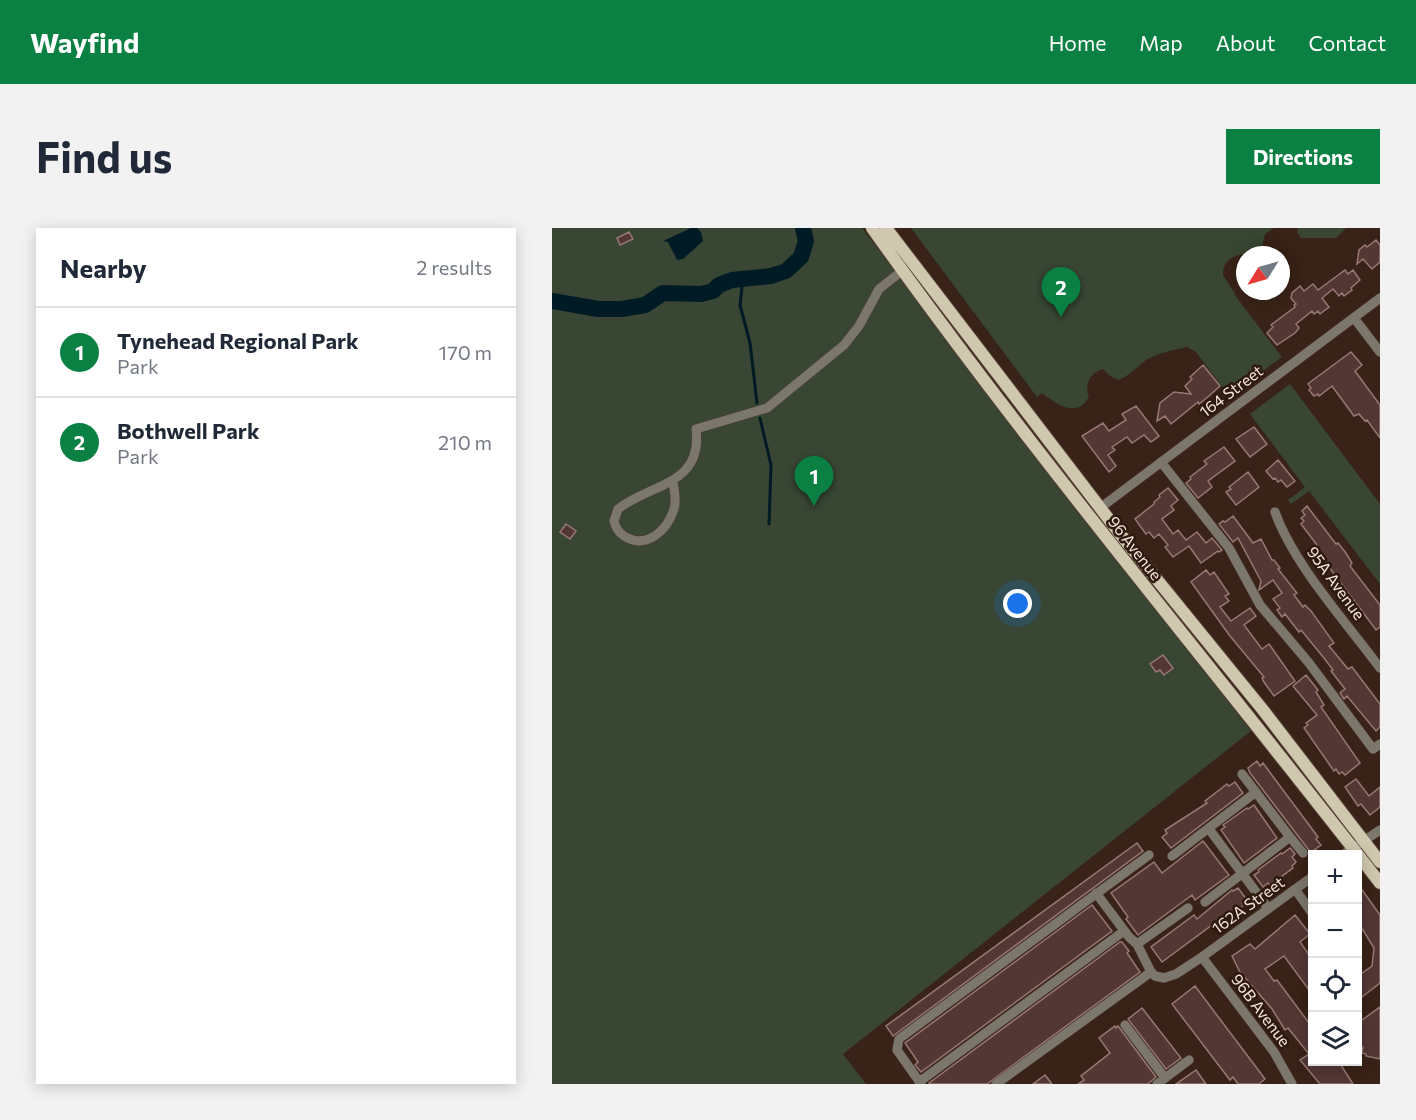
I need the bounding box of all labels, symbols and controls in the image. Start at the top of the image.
text: Wayfind [30,25,139,59]
text: Home [1049,30,1106,55]
text: Map [1139,30,1183,55]
text: About [1216,30,1275,55]
text: Contact [1308,30,1386,55]
button: Directions [1226,129,1380,184]
text: Find us [36,130,172,182]
north arrow [1236,246,1290,300]
text: Nearby [60,252,147,283]
text: 2 results [416,255,492,279]
pin: 2 [1042,268,1080,317]
text: Tynehead Regional Park [117,327,359,354]
text: 1 [75,340,84,364]
text: 170 m [439,340,492,364]
text: Park [117,354,159,378]
street label: 164 Street [1195,360,1266,421]
text: Bothwell Park [117,417,260,444]
text: 2 [74,430,85,454]
text: 210 m [438,430,492,454]
text: Park [117,444,159,468]
pin: 1 [794,456,834,506]
street label: 96 Avenue [1105,512,1166,583]
street label: 95A Avenue [1303,542,1369,623]
your location [1003,589,1032,618]
map controls [1308,850,1362,1066]
button: + [1308,850,1362,904]
street label: 162A Street [1208,872,1288,937]
button: − [1308,904,1362,958]
button: locate [1308,958,1362,1012]
street label: 96B Avenue [1228,970,1295,1050]
button: layers [1308,1012,1362,1066]

